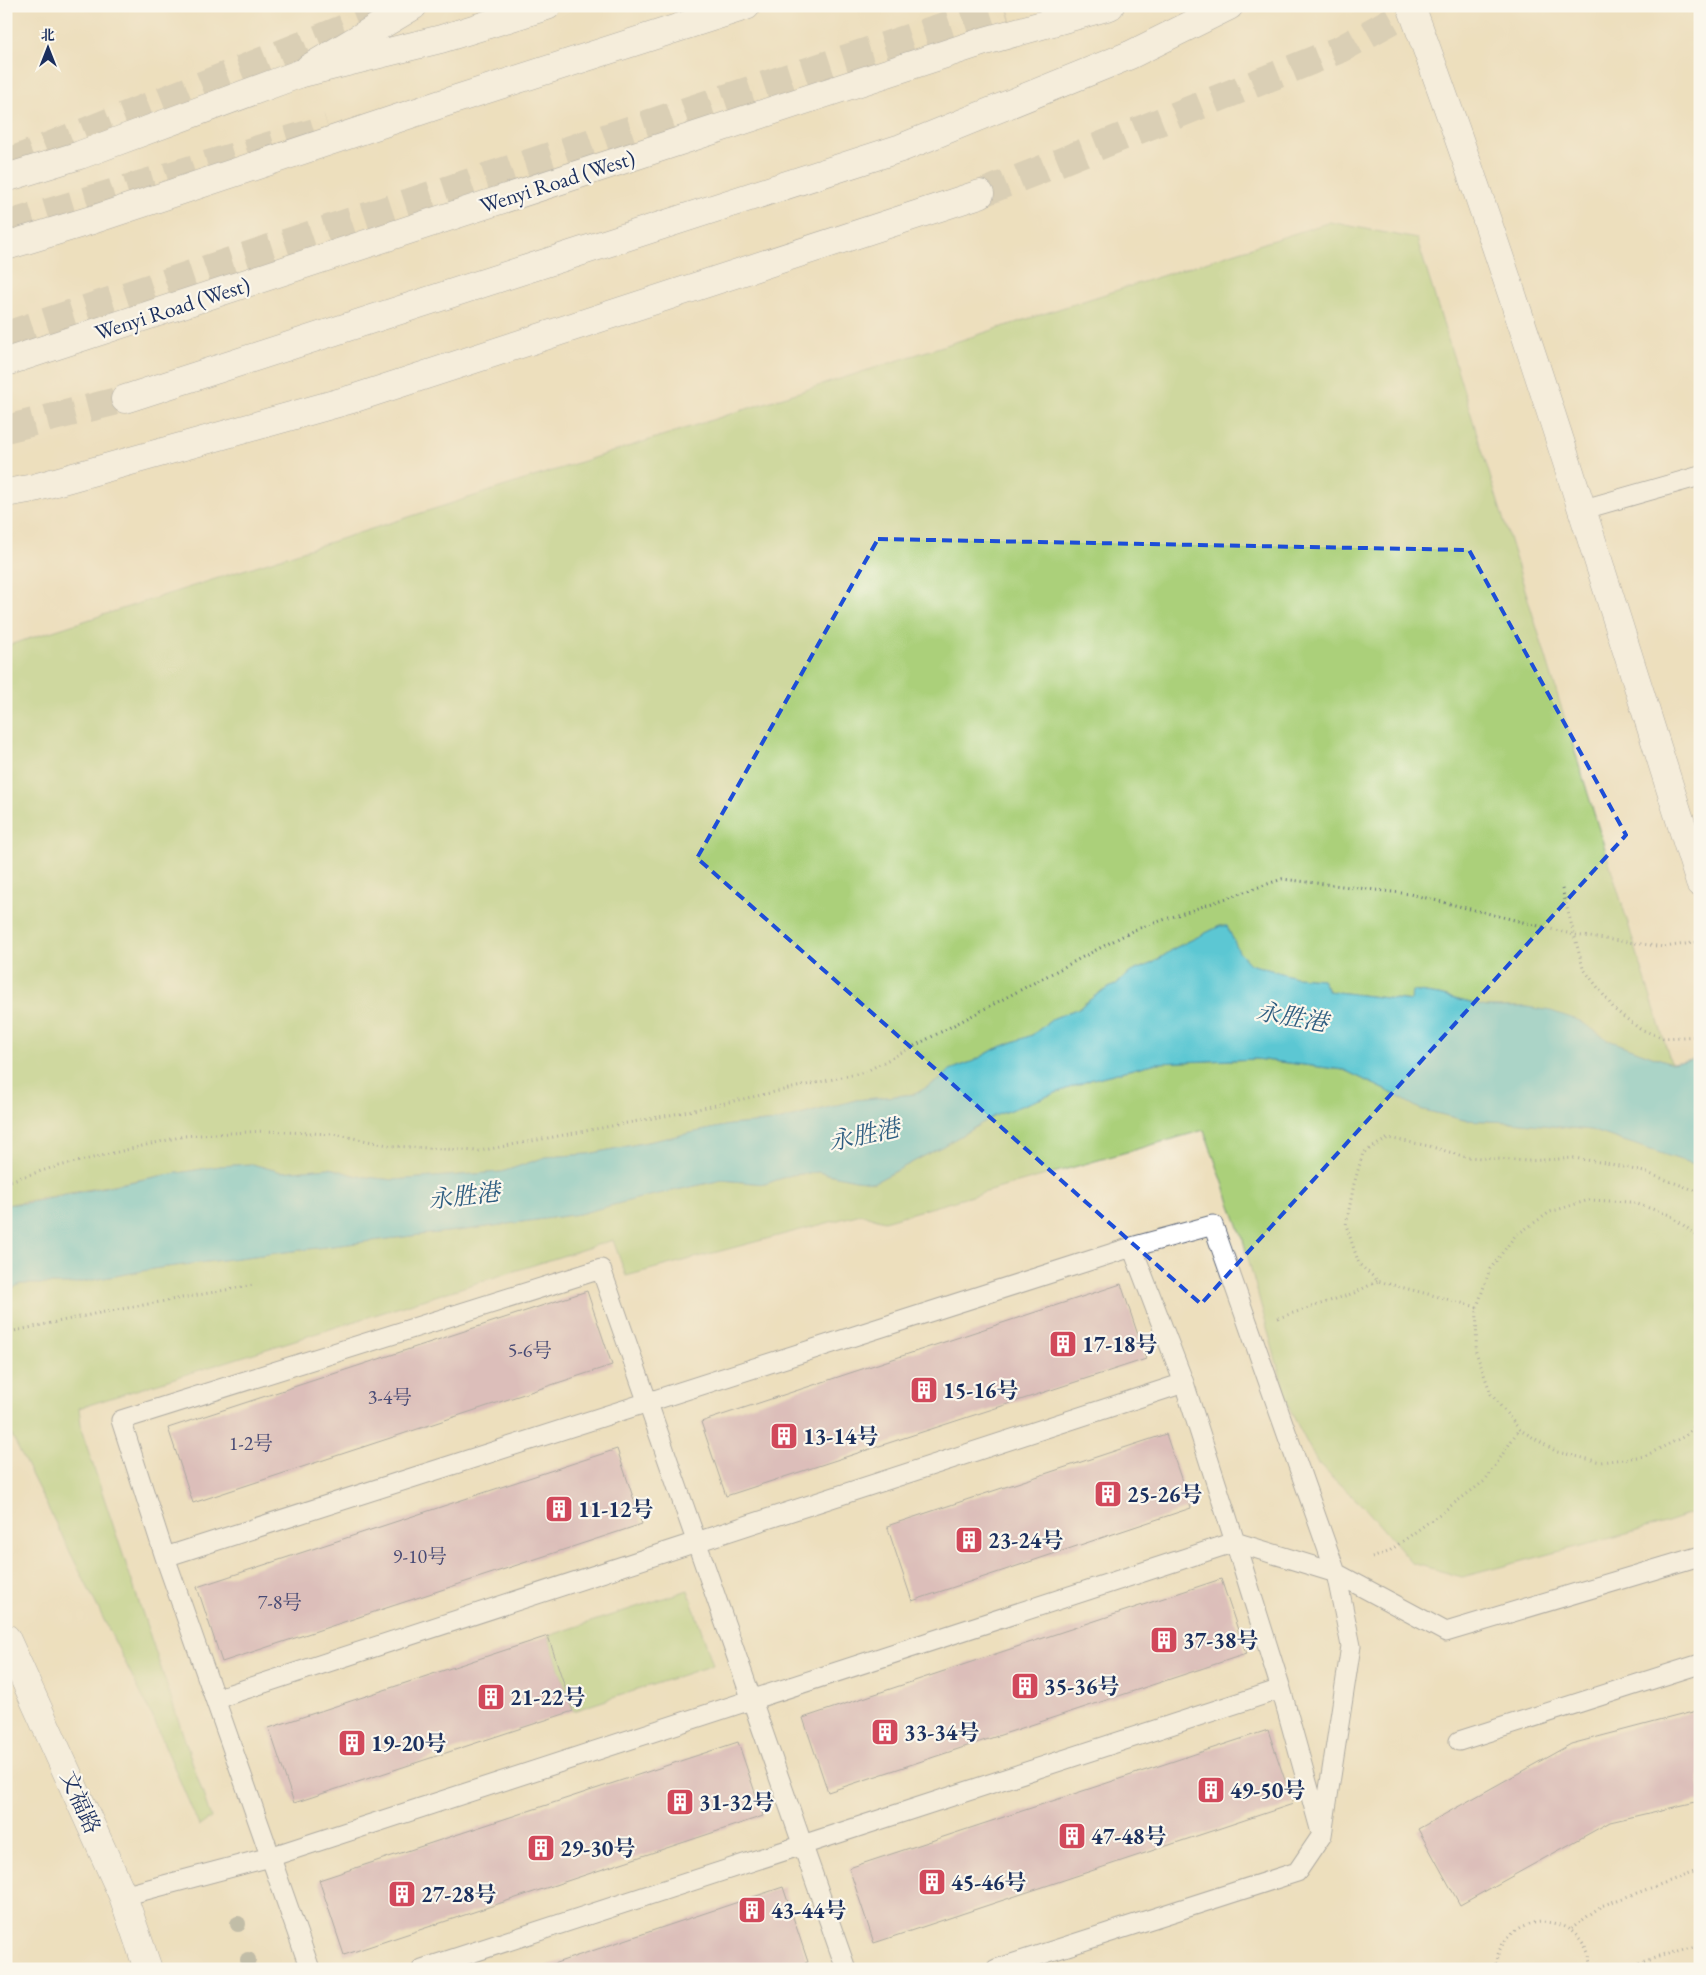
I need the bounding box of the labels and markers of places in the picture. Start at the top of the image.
building icon: 17-18号 [1048,1329,1078,1359]
place label: 17-18号 [1082,1330,1158,1359]
building icon: 15-16号 [909,1375,939,1405]
place label: 15-16号 [943,1376,1019,1405]
building icon: 13-14号 [769,1421,799,1451]
place label: 13-14号 [803,1422,879,1451]
building icon: 25-26号 [1093,1479,1123,1509]
place label: 25-26号 [1127,1480,1203,1509]
building icon: 11-12号 [544,1494,574,1524]
place label: 11-12号 [578,1495,654,1524]
building icon: 23-24号 [954,1525,984,1555]
place label: 23-24号 [988,1526,1064,1555]
building icon: 37-38号 [1149,1625,1179,1655]
place label: 37-38号 [1183,1626,1259,1655]
building icon: 35-36号 [1010,1671,1040,1701]
place label: 35-36号 [1044,1672,1120,1701]
building icon: 21-22号 [476,1682,506,1712]
place label: 21-22号 [510,1683,586,1712]
building icon: 33-34号 [870,1717,900,1747]
place label: 33-34号 [904,1718,980,1747]
building icon: 19-20号 [337,1728,367,1758]
place label: 19-20号 [371,1729,447,1758]
building icon: 49-50号 [1196,1775,1226,1805]
place label: 49-50号 [1230,1776,1306,1805]
building icon: 31-32号 [665,1787,695,1817]
place label: 31-32号 [699,1788,775,1817]
building icon: 47-48号 [1057,1821,1087,1851]
place label: 47-48号 [1091,1822,1167,1851]
building icon: 29-30号 [526,1833,556,1863]
place label: 29-30号 [560,1834,636,1863]
building icon: 45-46号 [917,1867,947,1897]
place label: 45-46号 [951,1868,1027,1897]
building icon: 27-28号 [387,1879,417,1909]
place label: 27-28号 [421,1880,497,1909]
building icon: 43-44号 [737,1895,767,1925]
place label: 43-44号 [771,1896,847,1925]

